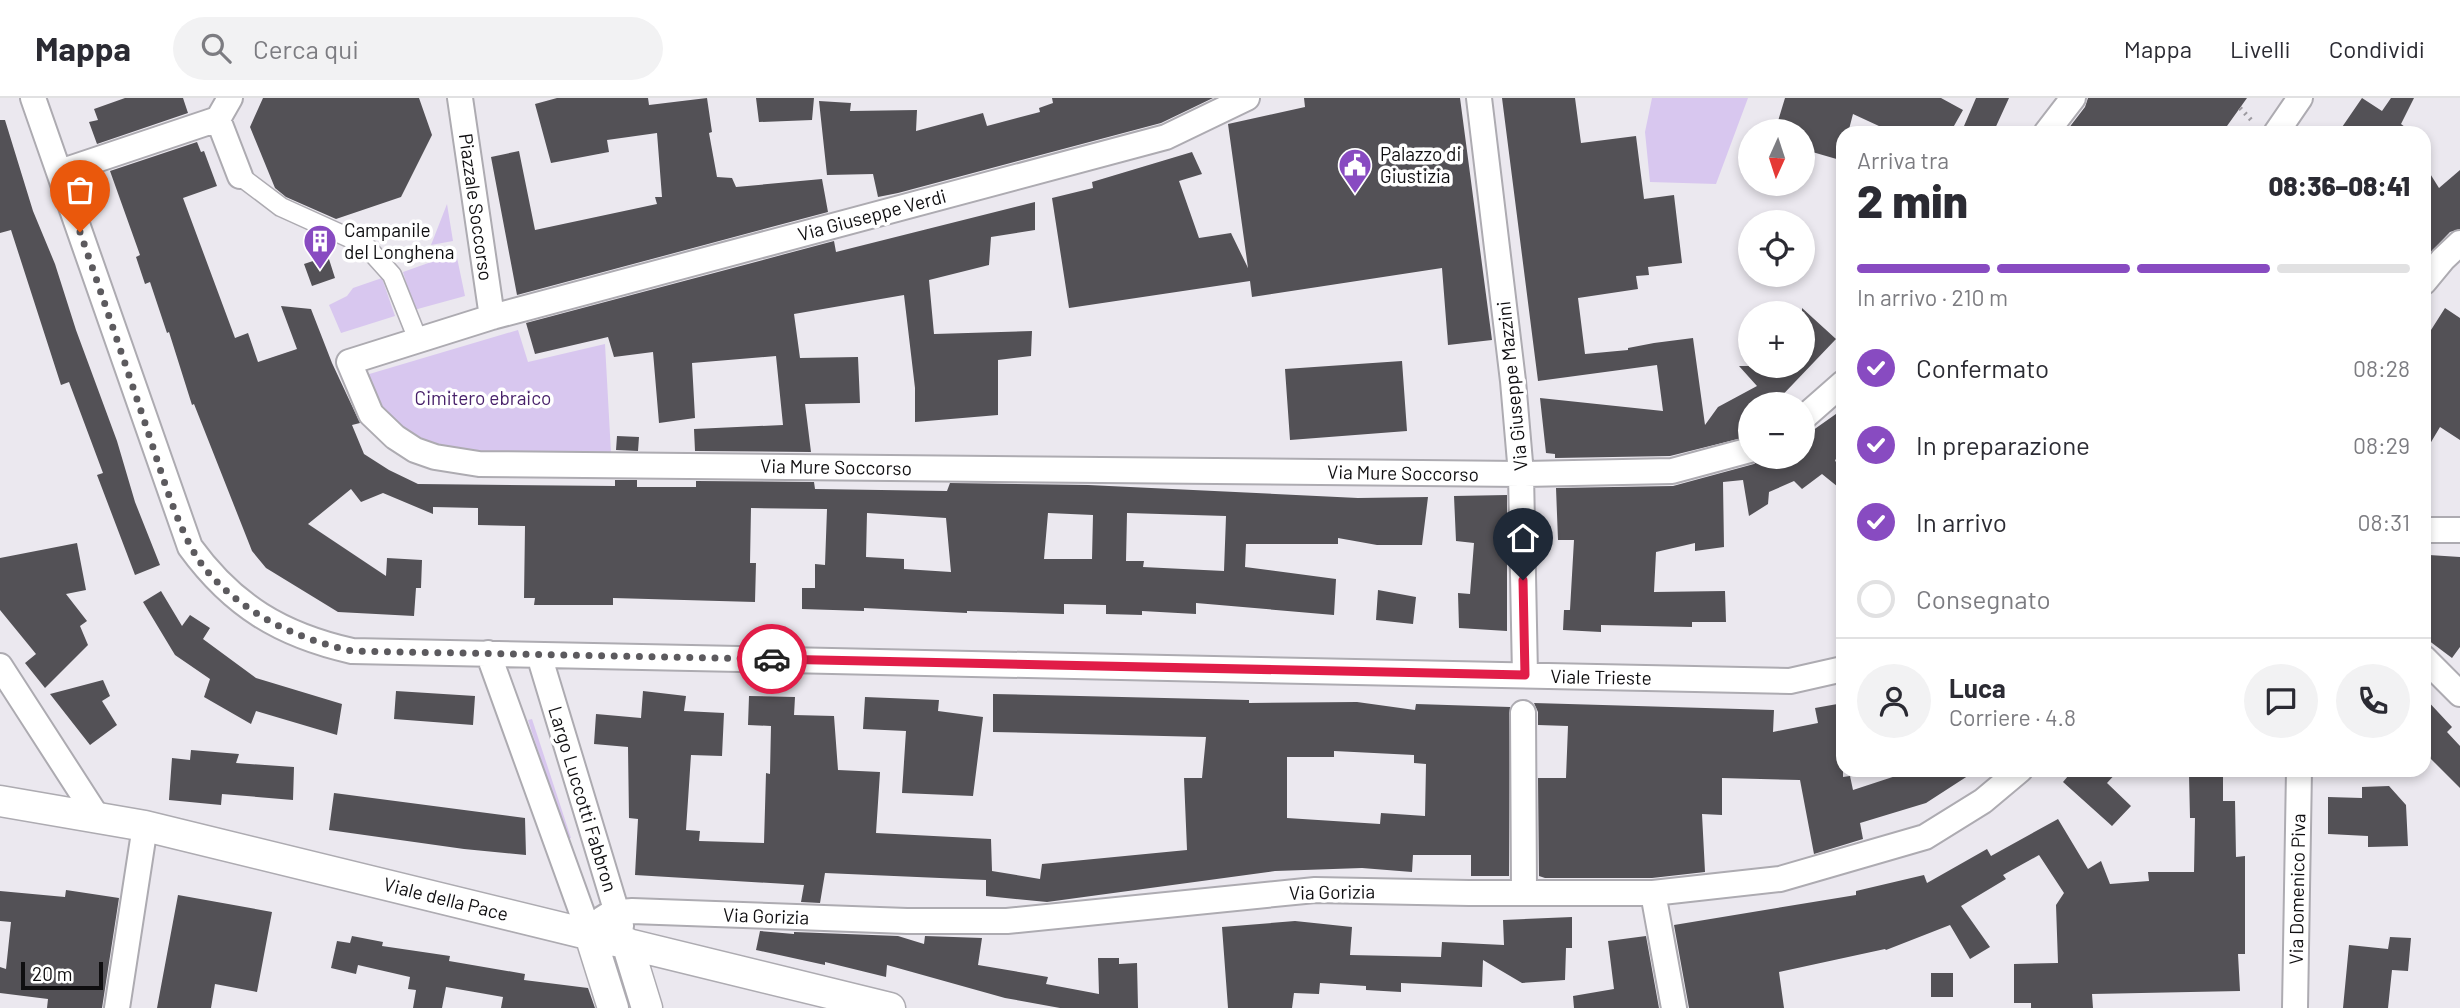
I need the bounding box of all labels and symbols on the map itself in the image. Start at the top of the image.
north arrow [1738,119,1815,196]
street label: Piazzale Soccorso [455,132,498,282]
place label: Palazzo di Giustizia [1380,142,1461,187]
public building icon: Palazzo di Giustizia [1336,146,1374,195]
pin [50,160,110,232]
street label: Via Giuseppe Verdi [795,184,949,245]
place label: Campanile del Longhena [344,218,454,263]
building icon: Campanile del Longhena [301,222,339,271]
street label: Via Giuseppe Mazzini [1491,300,1532,472]
park label: Cimitero ebraico [415,386,551,409]
street label: Via Mure Soccorso [760,454,912,479]
street label: Via Mure Soccorso [1327,460,1479,485]
pin [1493,508,1553,580]
courier [737,624,807,694]
street label: Viale Trieste [1550,664,1652,689]
street label: Largo Luccotti Fabbron [544,703,623,894]
street label: Via Domenico Piva [2284,813,2309,965]
street label: Viale della Pace [381,872,511,925]
street label: Via Gorizia [1289,879,1375,904]
street label: Via Gorizia [722,903,810,928]
scale bar [21,959,103,991]

